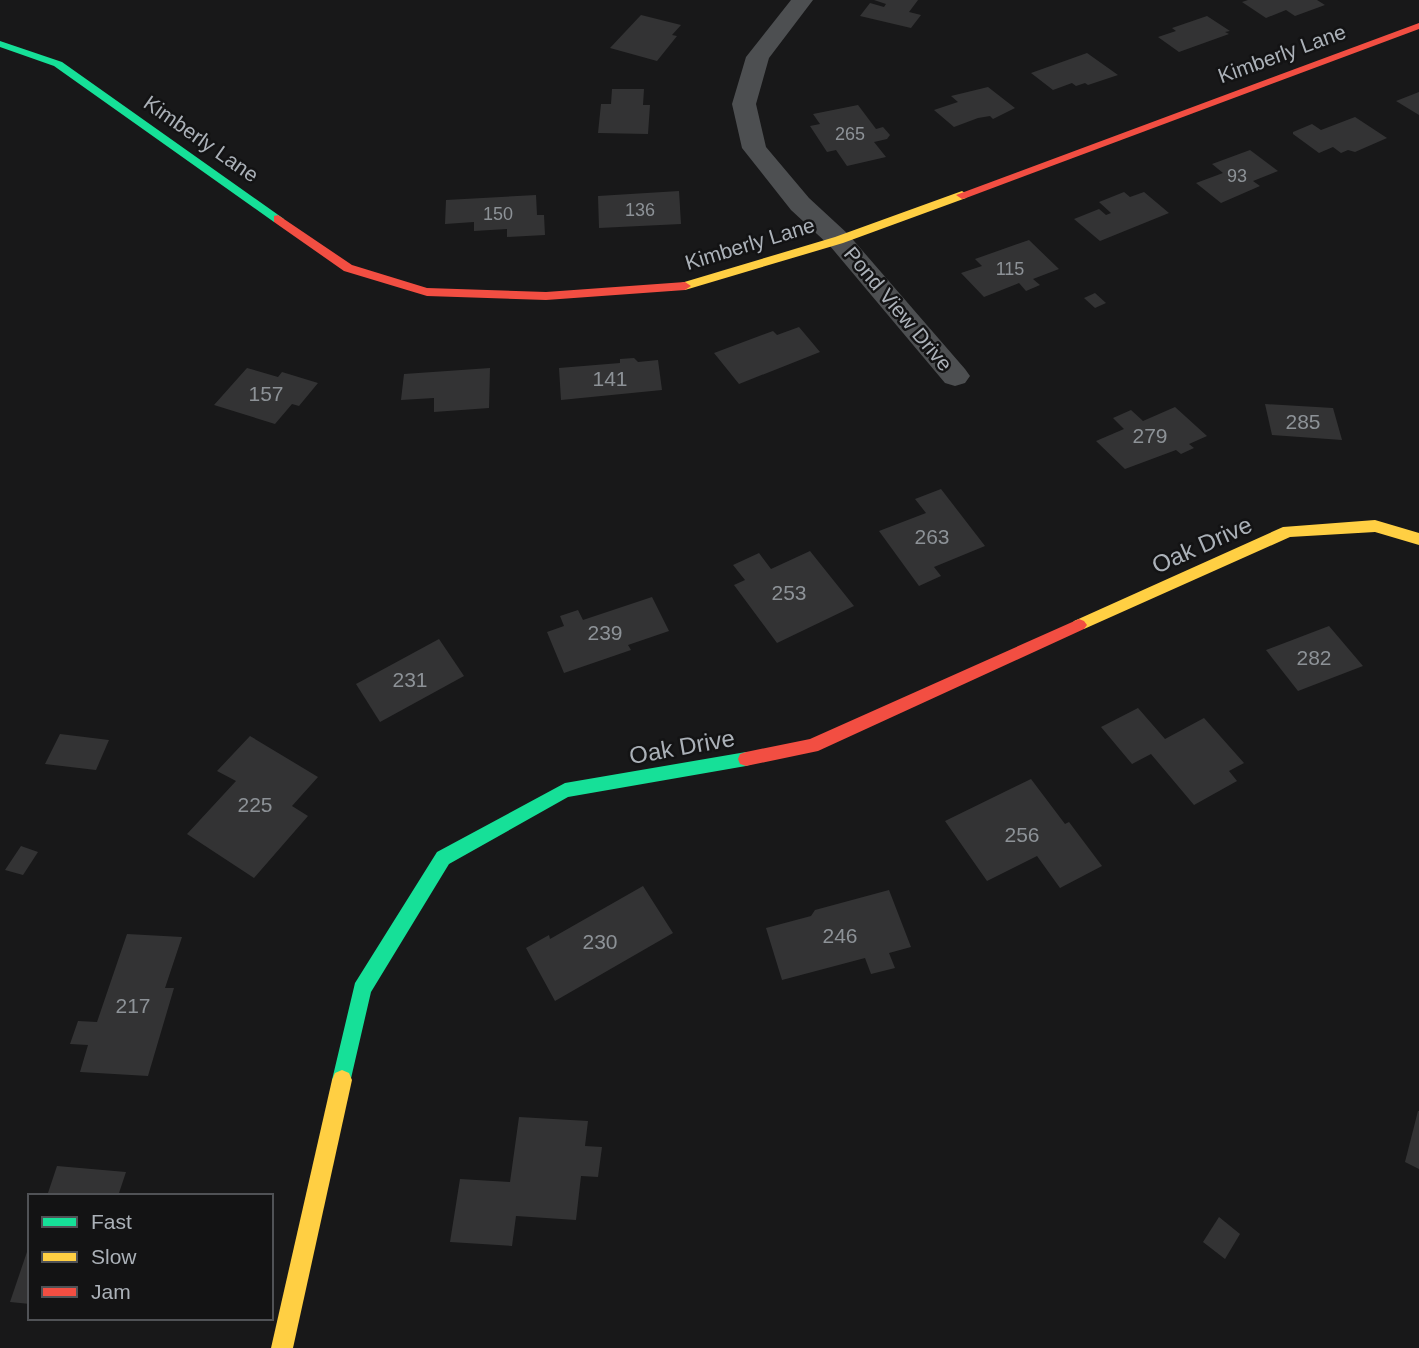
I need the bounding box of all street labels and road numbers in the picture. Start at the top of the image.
street label: Kimberly Lane [1215,20,1349,87]
street label: Kimberly Lane [140,91,263,187]
street label: Kimberly Lane [682,213,817,274]
street label: Pond View Drive [840,242,957,375]
street label: Oak Drive [1148,511,1256,579]
street label: Oak Drive [627,724,737,769]

